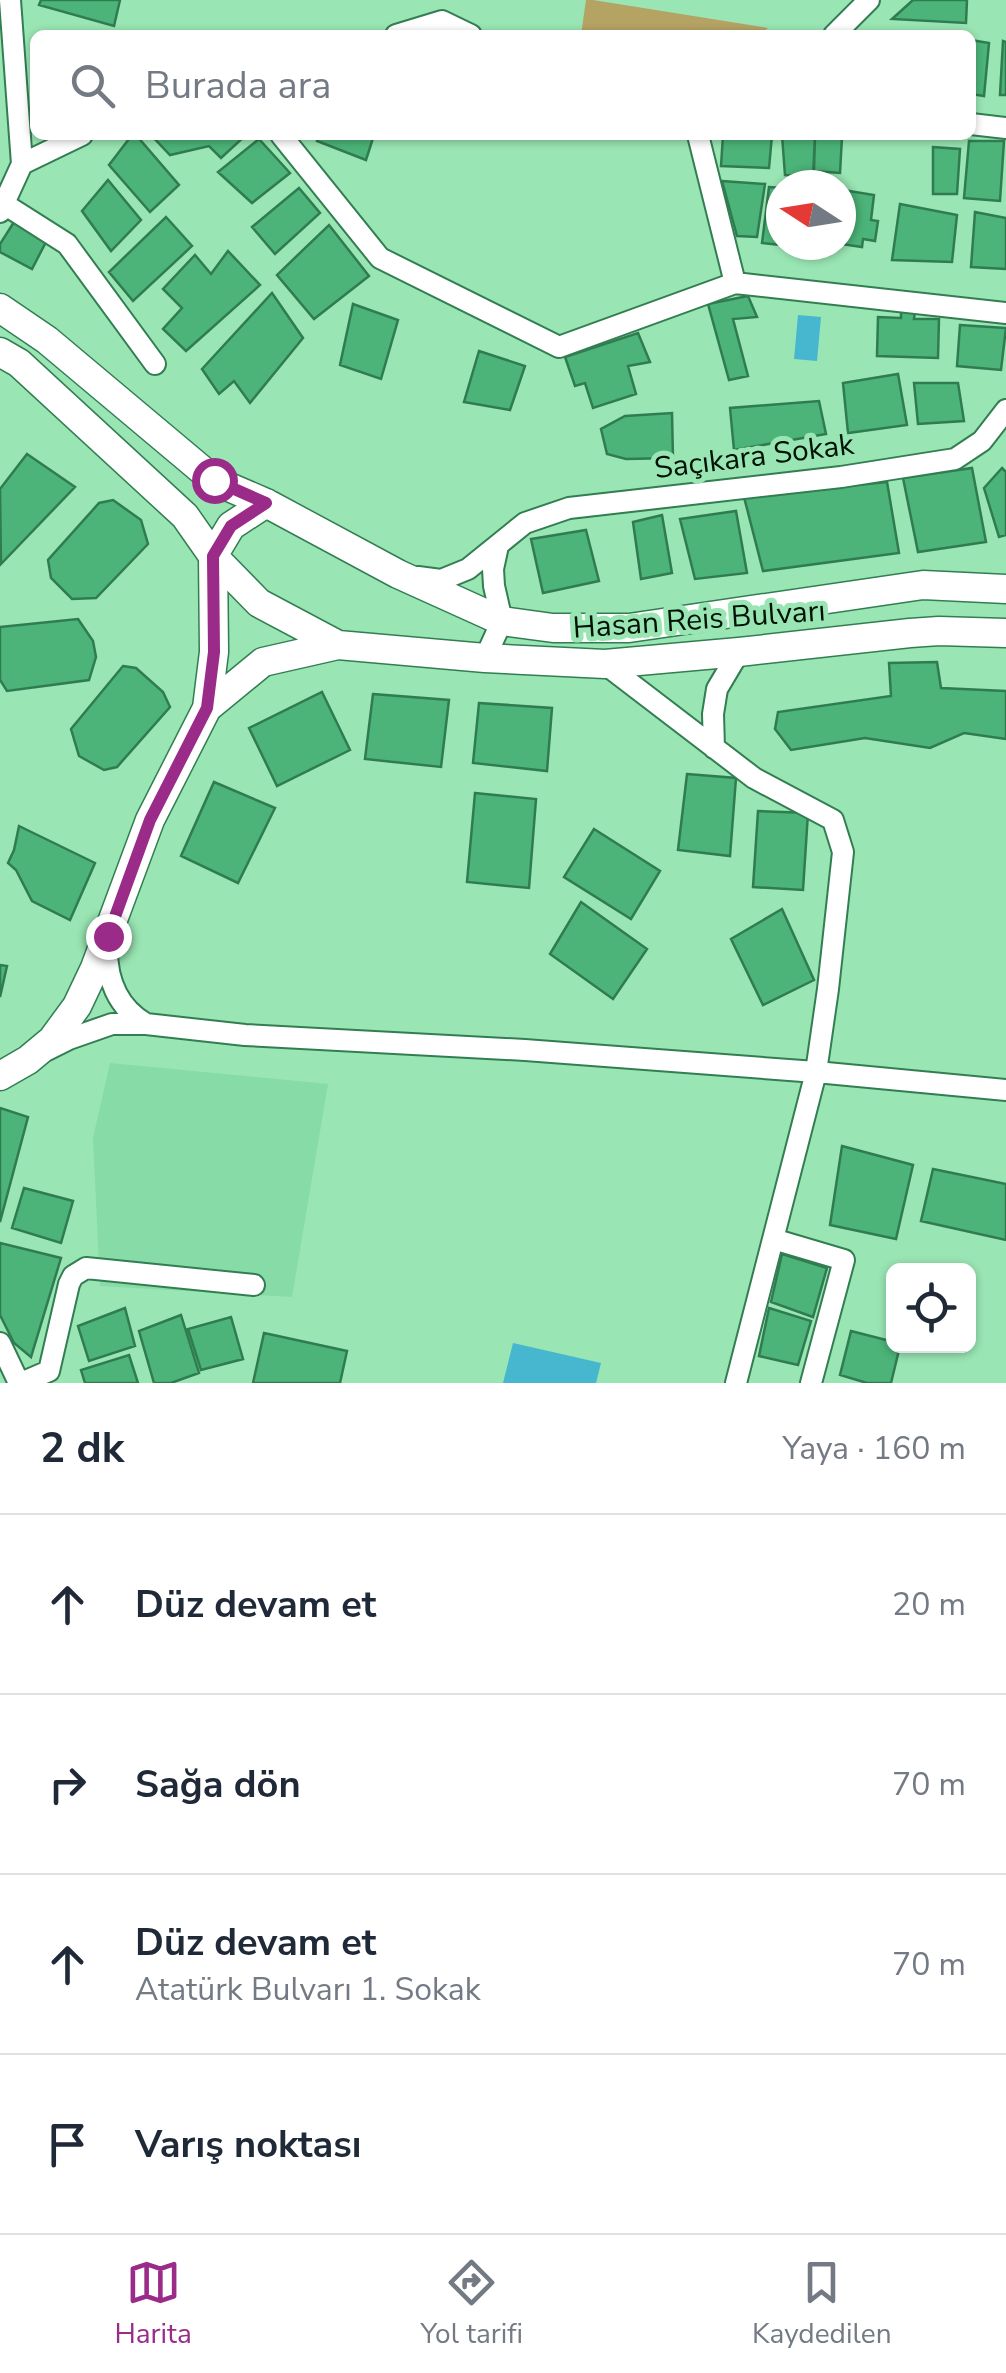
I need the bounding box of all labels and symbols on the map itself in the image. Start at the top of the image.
north arrow [766,170,856,260]
street label: Saçıkara Sokak [652,424,857,489]
route start [192,458,238,504]
street label: Hasan Reis Bulvarı [571,590,827,649]
route end [86,914,132,960]

